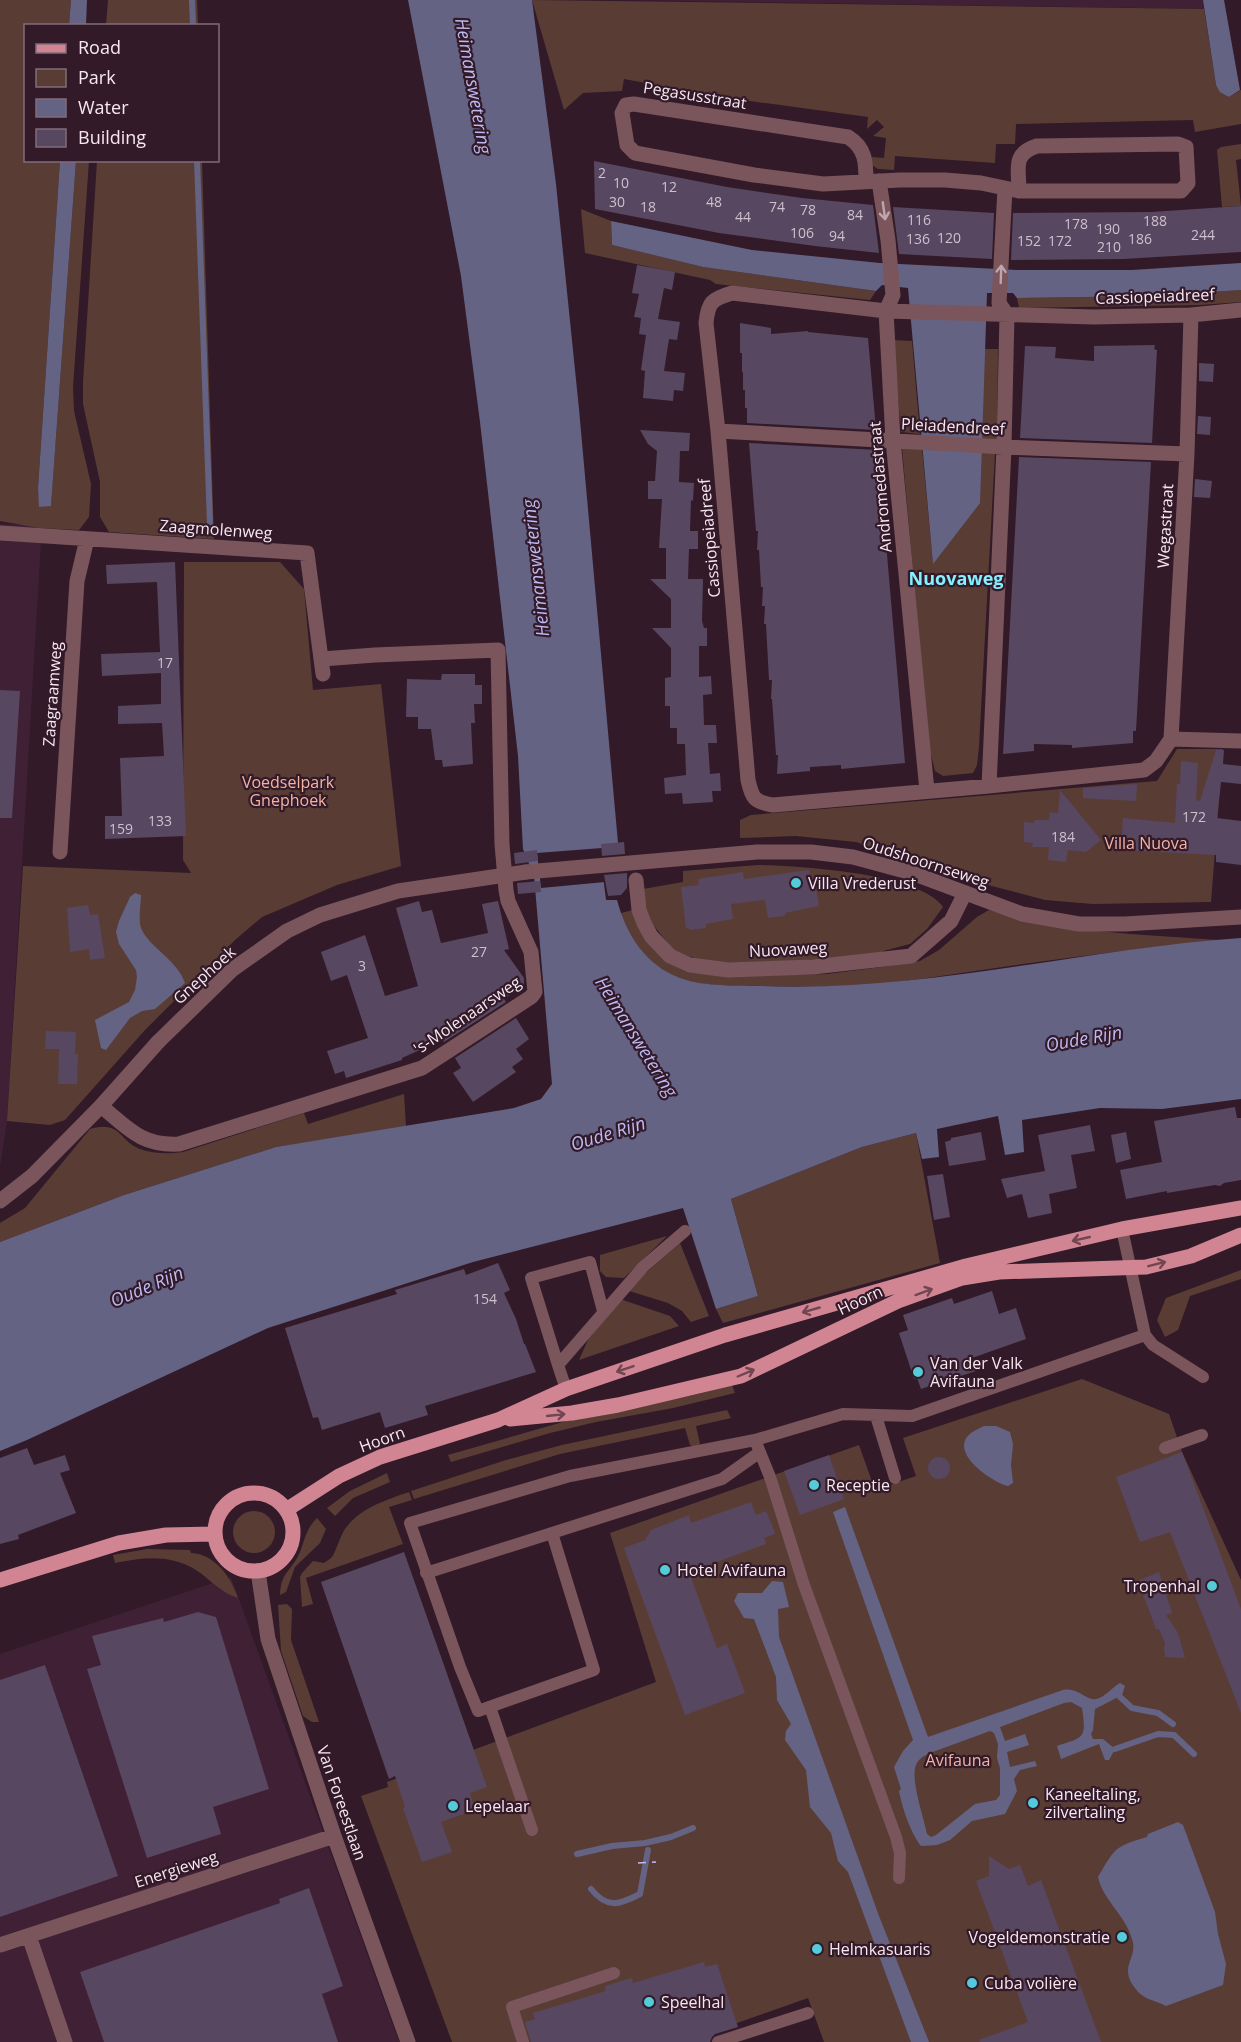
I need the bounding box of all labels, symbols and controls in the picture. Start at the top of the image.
water label: Heimanswetering [450,16,498,156]
legend [24,24,219,162]
text: Road [78,35,121,59]
text: Park [78,65,116,89]
street label: Pegasusstraat [642,76,749,114]
text: Water [78,95,129,119]
text: Building [78,125,146,149]
house number: 2 [598,163,606,182]
house number: 10 [613,173,629,192]
house number: 12 [661,177,677,196]
house number: 30 [609,192,625,211]
house number: 48 [706,192,722,211]
house number: 18 [640,197,656,216]
house number: 74 [769,197,785,216]
house number: 78 [800,200,816,219]
one-way arrow [878,200,889,220]
house number: 84 [847,205,863,224]
house number: 44 [735,207,751,226]
house number: 116 [907,210,931,229]
house number: 188 [1143,211,1167,230]
house number: 178 [1064,214,1088,233]
house number: 190 [1096,219,1120,238]
house number: 106 [790,223,814,242]
house number: 244 [1191,225,1215,244]
house number: 94 [829,226,845,245]
house number: 120 [937,228,961,247]
house number: 136 [906,229,930,248]
house number: 186 [1128,229,1152,248]
house number: 152 [1017,231,1041,250]
house number: 172 [1048,231,1072,250]
house number: 210 [1097,237,1121,256]
one-way arrow [995,264,1006,284]
street label: Cassiopeiadreef [1095,283,1217,309]
street label: Pleiadendreef [901,412,1007,440]
street label: Andromedastraat [863,420,897,554]
street label: Cassiopeiadreef [693,476,725,598]
street label: Wegastraat [1152,483,1178,569]
water label: Heimanswetering [516,498,554,638]
street label: Zaagmolenweg [159,514,273,544]
district label: Nuovaweg [909,566,1003,590]
street label: Zaagraamweg [37,641,67,747]
house number: 17 [157,653,173,672]
park label: Voedselpark Gnephoek [242,771,335,811]
house number: 172 [1182,807,1206,826]
house number: 133 [148,811,172,830]
house number: 159 [109,819,133,838]
house number: 184 [1051,827,1075,846]
street label: Oudshoornseweg [860,831,992,893]
park label: Villa Nuova [1104,832,1188,854]
place label: Villa Vrederust [808,872,917,894]
marker: Villa Vrederust [789,876,803,890]
street label: Nuovaweg [748,936,828,962]
street label: Gnephoek [168,941,240,1009]
house number: 27 [471,942,487,961]
house number: 3 [358,956,366,975]
street label: 's-Molenaarsweg [409,971,525,1059]
water label: Heimanswetering [590,972,684,1102]
water label: Oude Rijn [1044,1019,1124,1057]
water label: Oude Rijn [567,1110,648,1156]
one-way arrow [1071,1234,1090,1246]
one-way arrow [1147,1257,1166,1269]
water label: Oude Rijn [106,1260,187,1312]
street label: Hoorn [834,1280,886,1320]
one-way arrow [914,1285,932,1296]
house number: 154 [473,1289,497,1308]
one-way arrow [802,1305,821,1316]
place label: Van der Valk Avifauna [930,1352,1023,1392]
one-way arrow [616,1365,635,1376]
marker: Van der Valk Avifauna [911,1365,925,1379]
one-way arrow [737,1367,755,1378]
one-way arrow [546,1409,566,1420]
street label: Hoorn [356,1421,408,1457]
place label: Receptie [826,1474,890,1496]
marker: Receptie [807,1478,821,1492]
place label: Hotel Avifauna [677,1559,786,1581]
marker: Hotel Avifauna [658,1563,672,1577]
place label: Tropenhal [1124,1575,1200,1597]
marker: Tropenhal [1205,1579,1219,1593]
street label: Van Foreestlaan [312,1743,372,1863]
park label: Avifauna [926,1749,990,1771]
place label: Kaneeltaling, zilvertaling [1045,1783,1141,1823]
place label: Lepelaar [465,1795,530,1817]
marker: Kaneeltaling, zilvertaling [1026,1796,1040,1810]
marker: Lepelaar [446,1799,460,1813]
street label: Energieweg [132,1845,221,1893]
place label: Vogeldemonstratie [969,1926,1110,1948]
marker: Vogeldemonstratie [1115,1930,1129,1944]
place label: Helmkasuaris [829,1938,930,1960]
marker: Helmkasuaris [810,1942,824,1956]
place label: Cuba volière [984,1972,1077,1994]
marker: Cuba volière [965,1976,979,1990]
place label: Speelhal [661,1991,724,2013]
marker: Speelhal [642,1995,656,2009]

